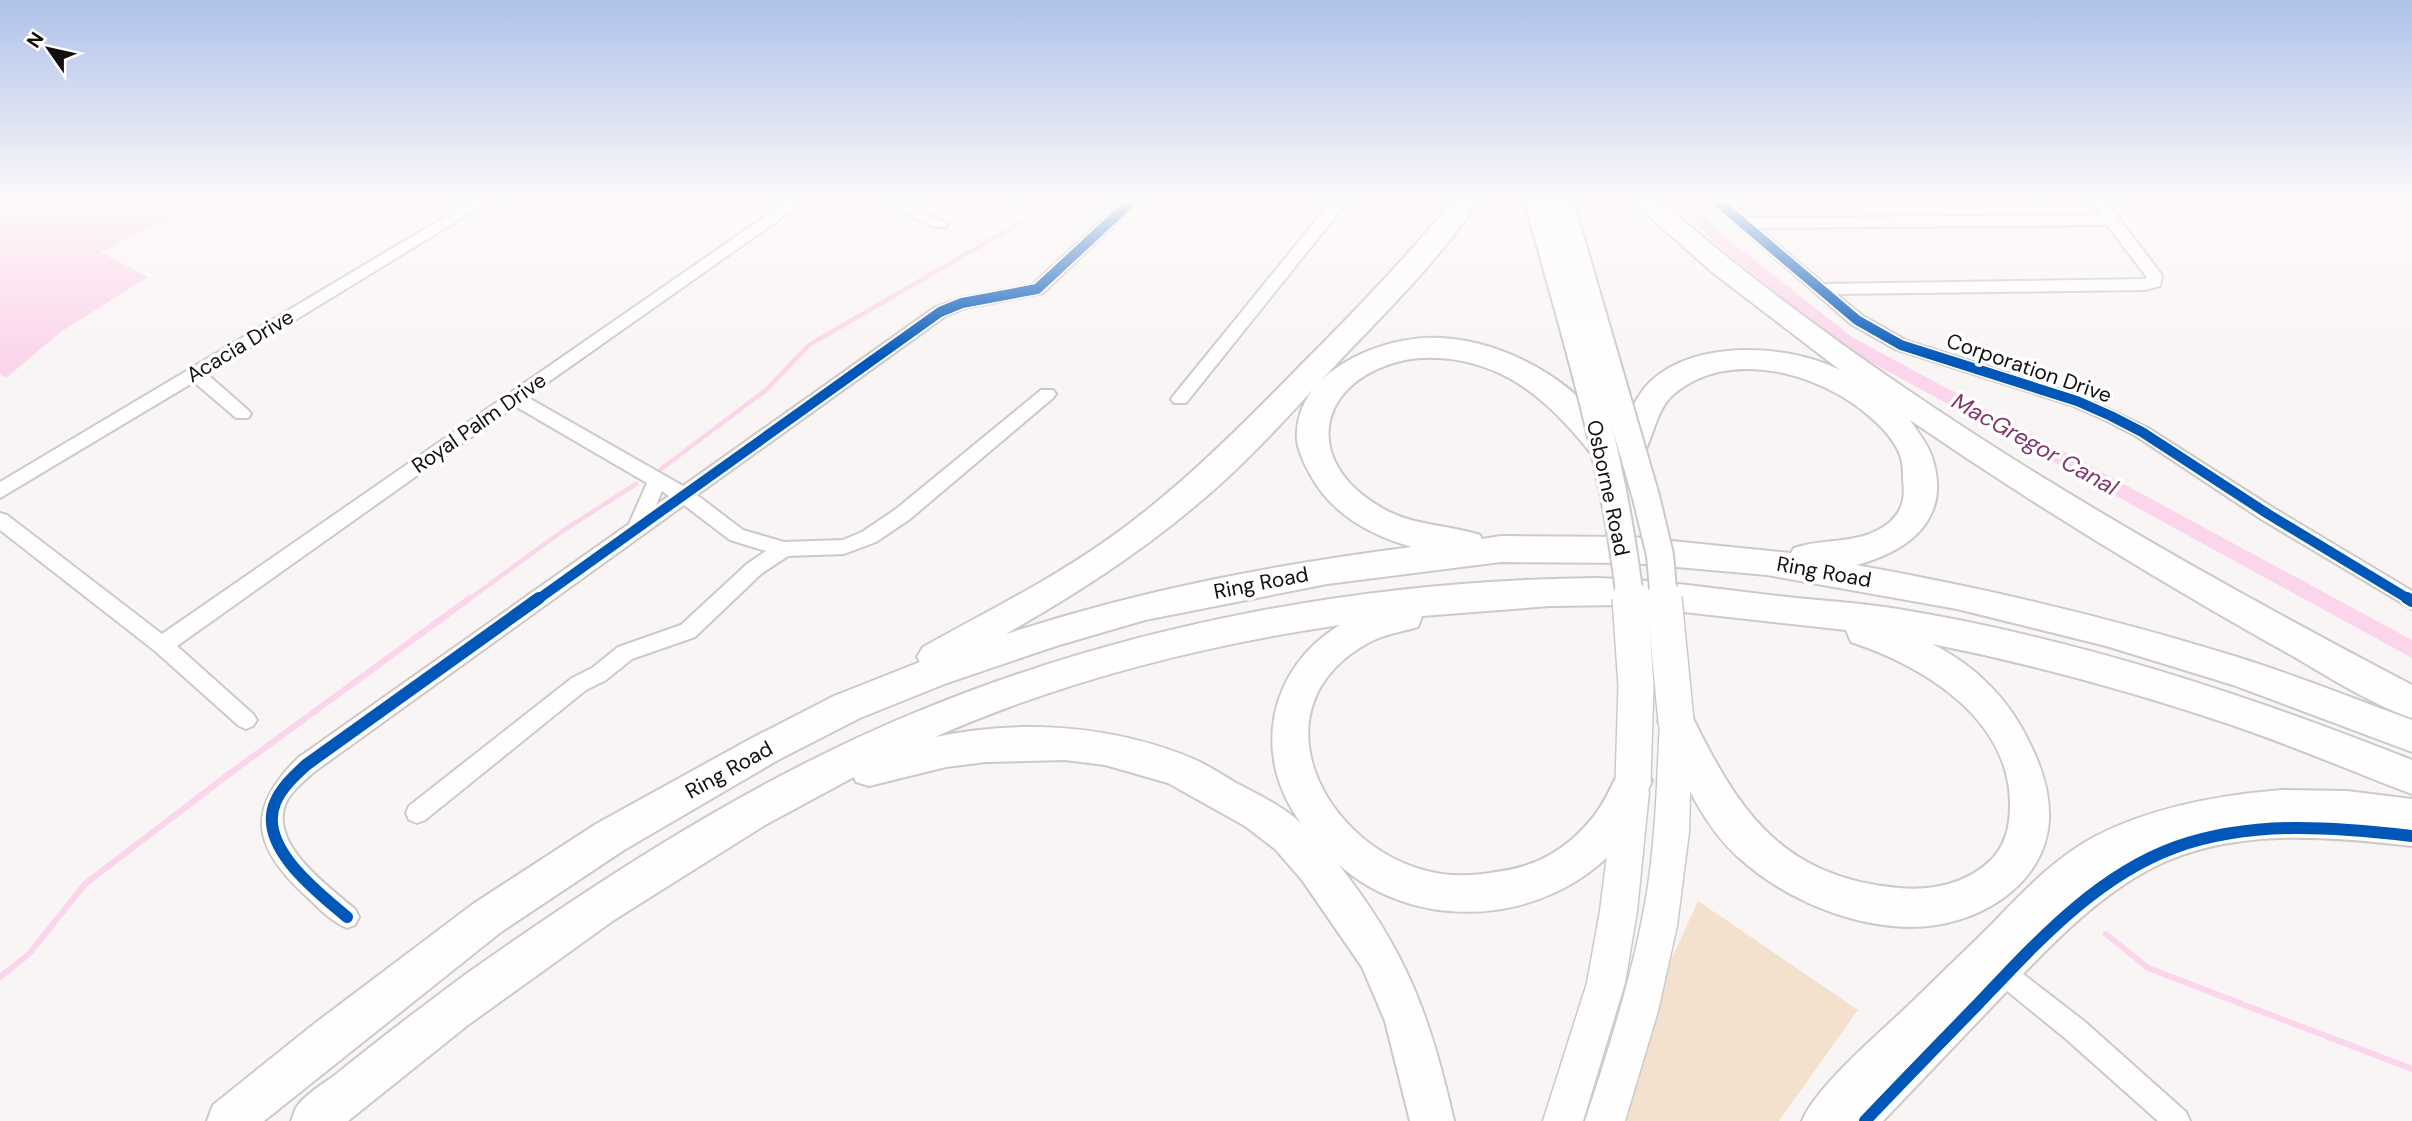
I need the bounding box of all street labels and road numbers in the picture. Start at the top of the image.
street label: Acacia Drive [181,303,299,389]
street label: Corporation Drive [1943,327,2115,409]
street label: Royal Palm Drive [406,366,552,480]
street label: Osborne Road [1580,417,1636,559]
street label: Ring Road [1774,550,1874,594]
street label: Ring Road [1211,560,1311,606]
street label: Ring Road [680,735,778,805]

